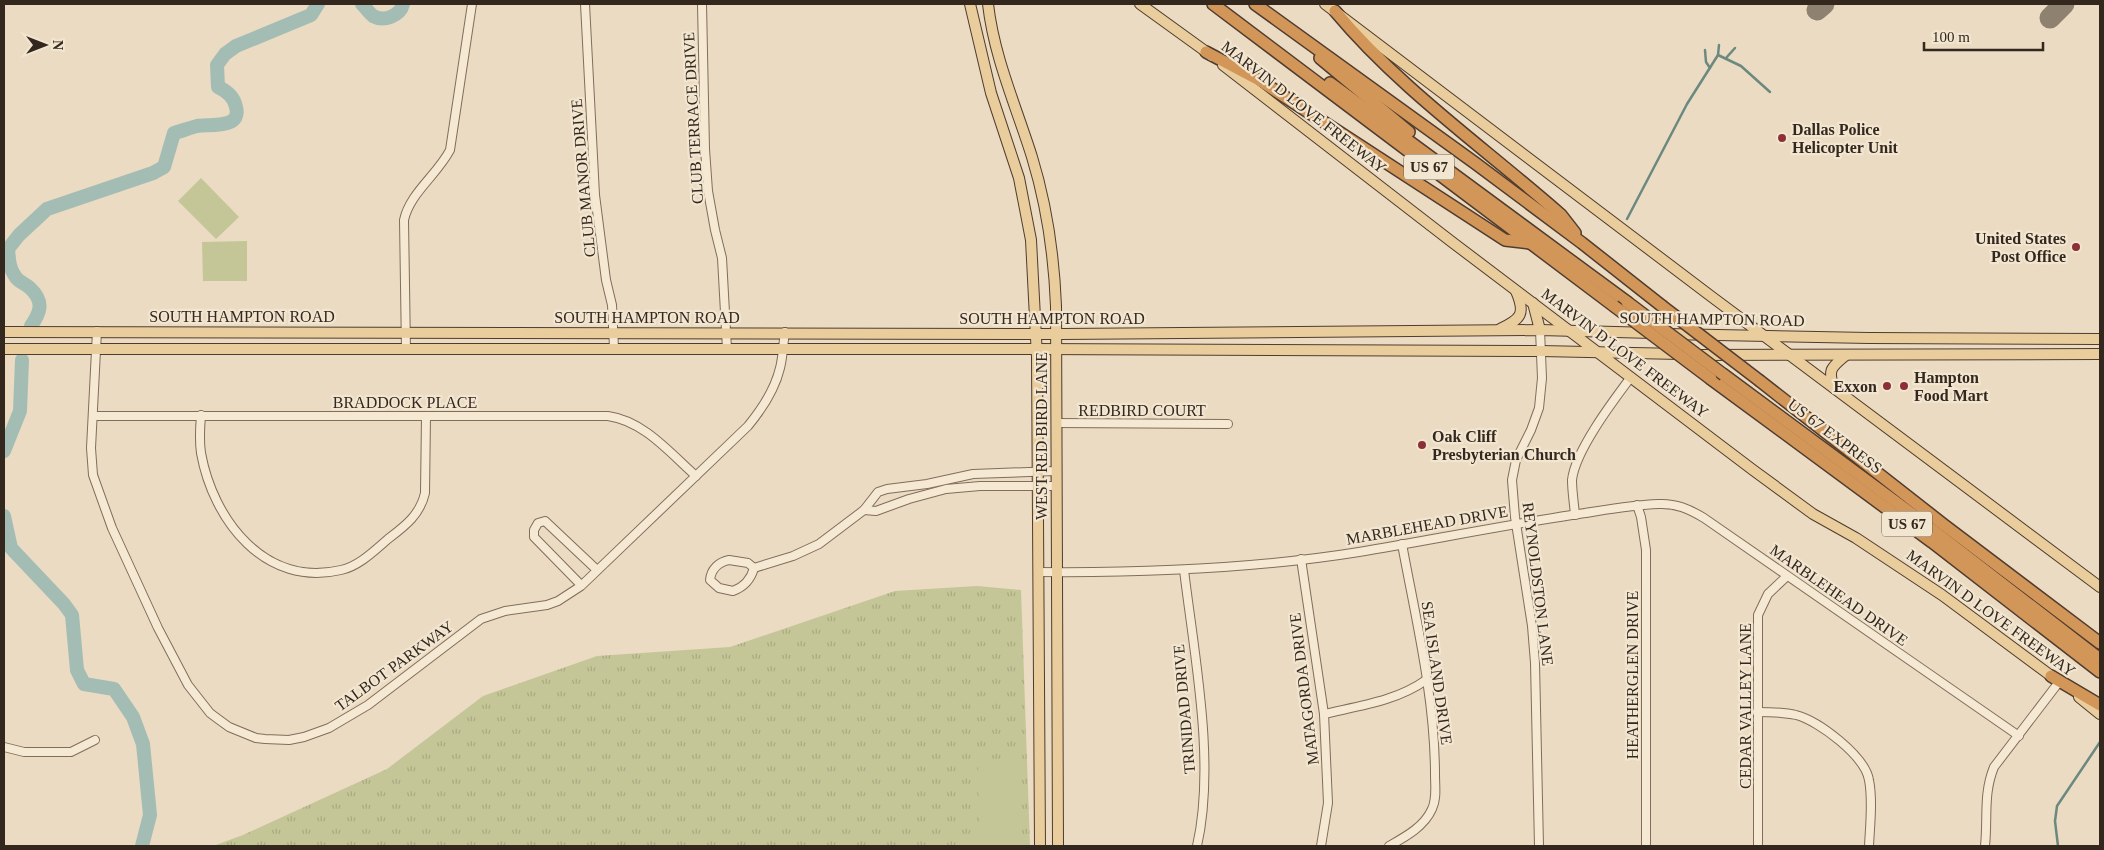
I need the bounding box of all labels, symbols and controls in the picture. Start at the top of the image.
north arrow [20,20,70,70]
scale bar [1924,20,2043,52]
text: 100 m [1932,29,1970,45]
street label: CLUB TERRACE DRIVE [680,32,706,204]
street label: MARVIN D LOVE FREEWAY [1218,38,1390,177]
text: N [50,40,65,50]
street label: CLUB MANOR DRIVE [568,98,598,258]
place label: Dallas Police Helicopter Unit [1792,121,1899,157]
marker: Dallas Police Helicopter Unit [1776,132,1788,144]
road number: US 67 [1404,154,1454,180]
place label: United States Post Office [1975,230,2066,265]
marker: United States Post Office [2070,241,2082,253]
street label: MARVIN D LOVE FREEWAY [1538,285,1712,421]
street label: SOUTH HAMPTON ROAD [149,308,335,325]
street label: SOUTH HAMPTON ROAD [554,309,740,326]
street label: SOUTH HAMPTON ROAD [1619,309,1805,329]
street label: SOUTH HAMPTON ROAD [959,310,1145,327]
street label: WEST RED BIRD LANE [1033,352,1050,520]
place label: Hampton Food Mart [1914,369,1989,404]
place label: Exxon [1833,378,1877,395]
marker: Exxon [1881,380,1893,392]
marker: Hampton Food Mart [1898,380,1910,392]
street label: BRADDOCK PLACE [333,394,477,411]
street label: US 67 EXPRESS [1785,395,1885,477]
street label: REDBIRD COURT [1078,402,1206,419]
place label: Oak Cliff Presbyterian Church [1432,428,1576,464]
marker: Oak Cliff Presbyterian Church [1416,439,1428,451]
street label: REYNOLDSTON LANE [1520,501,1556,667]
street label: MARBLEHEAD DRIVE [1345,502,1509,548]
road number: US 67 [1882,512,1932,536]
street label: MARBLEHEAD DRIVE [1767,541,1911,649]
street label: MARVIN D LOVE FREEWAY [1904,546,2079,680]
street label: HEATHERGLEN DRIVE [1624,591,1641,759]
street label: SEA ISLAND DRIVE [1419,600,1455,746]
street label: MATAGORDA DRIVE [1286,612,1322,766]
street label: TALBOT PARKWAY [332,617,457,715]
street label: CEDAR VALLEY LANE [1737,623,1754,789]
street label: TRINIDAD DRIVE [1170,643,1198,775]

